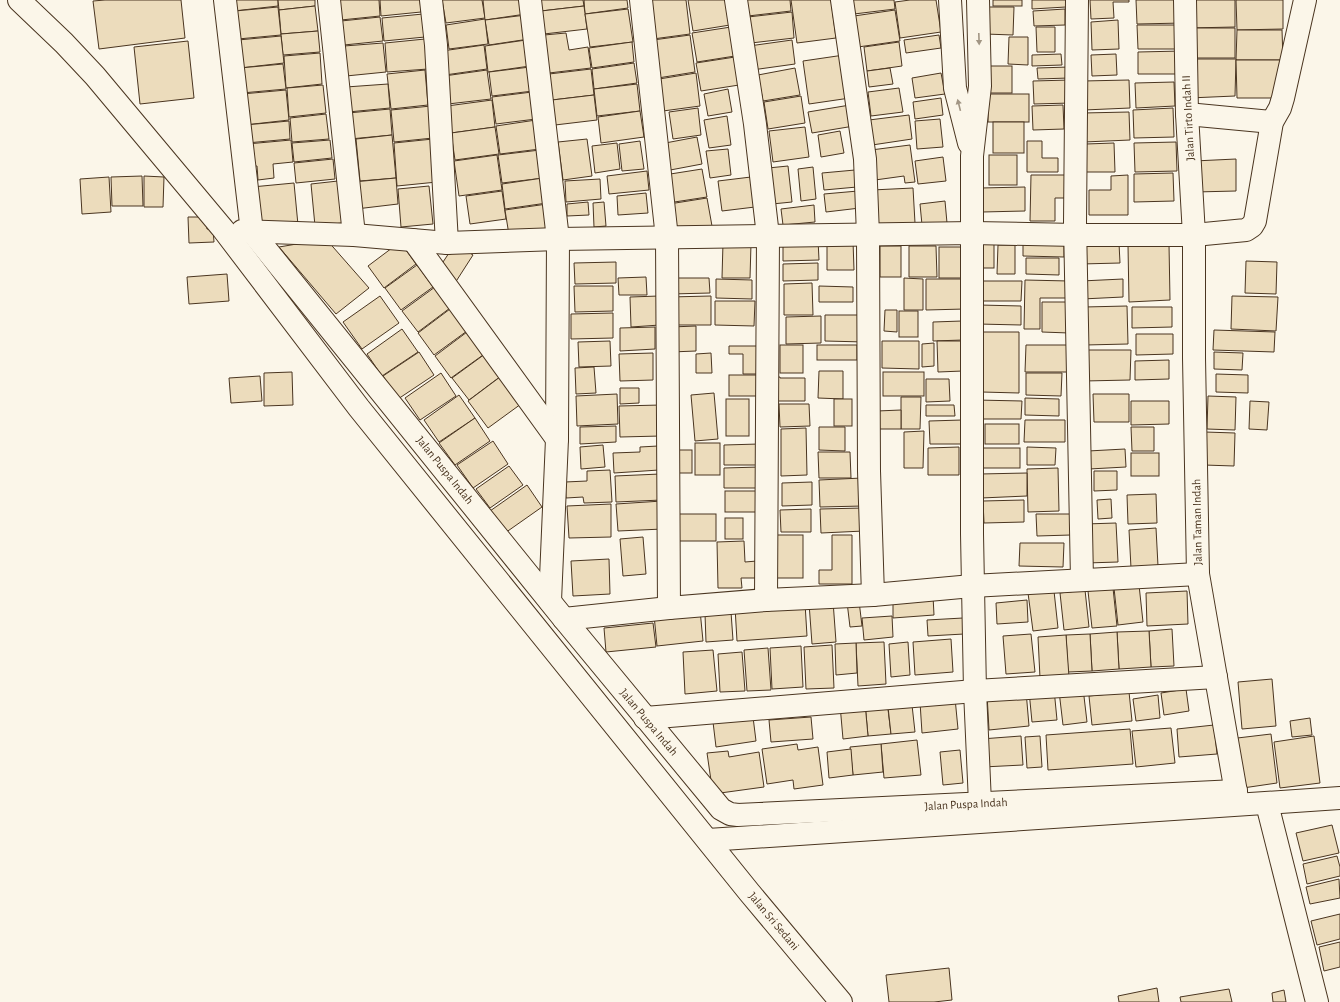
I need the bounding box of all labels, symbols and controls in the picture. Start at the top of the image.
one-way arrow [976,33,982,46]
street label: Jalan Tirto Indah II [1180,75,1196,161]
one-way arrow [956,99,962,111]
street label: Jalan Puspa Indah [414,434,476,506]
street label: Jalan Taman Indah [1190,479,1204,565]
street label: Jalan Puspa Indah [618,686,680,758]
street label: Jalan Puspa Indah [924,796,1008,812]
street label: Jalan Sri Sedani [746,890,802,952]

